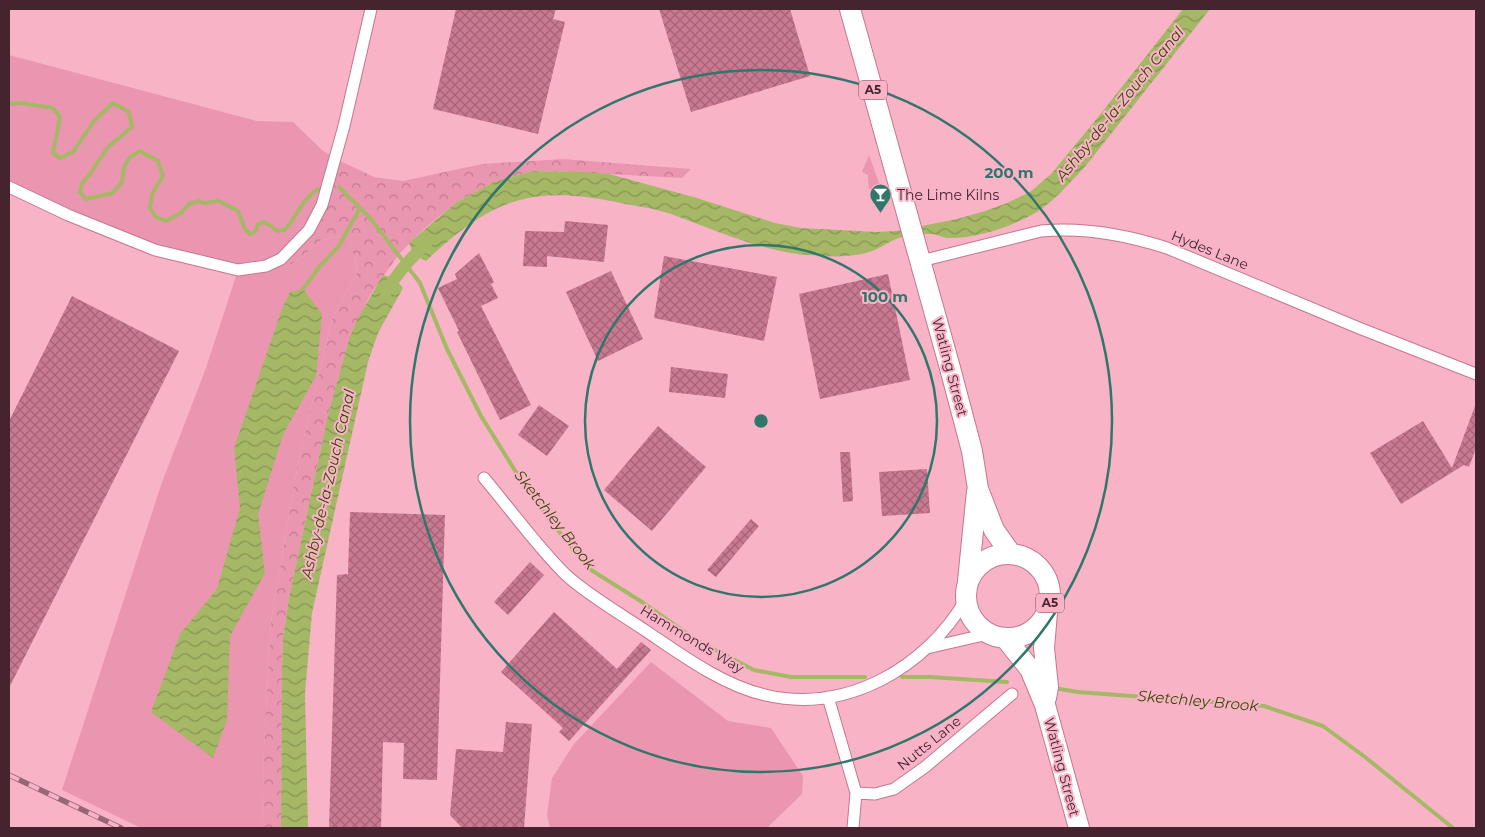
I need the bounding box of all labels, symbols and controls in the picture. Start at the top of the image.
water label: Ashby-de-la-Zouch Canal [1051,23,1188,186]
road number: A5 [859,80,887,100]
text: 200 m [984,163,1034,182]
bar icon: The Lime Kilns [869,183,893,214]
place label: The Lime Kilns [897,186,1000,204]
street label: Hydes Lane [1169,226,1251,274]
text: 100 m [862,287,908,306]
street label: Watling Street [928,316,972,419]
water label: Ashby-de-la-Zouch Canal [296,388,359,581]
centre of rings [752,412,770,430]
water label: Sketchley Brook [511,466,601,574]
road number: A5 [1036,594,1064,612]
street label: Hammonds Way [637,601,748,677]
water label: Sketchley Brook [1137,686,1260,715]
street label: Nutts Lane [893,712,965,774]
street label: Watling Street [1040,716,1084,819]

